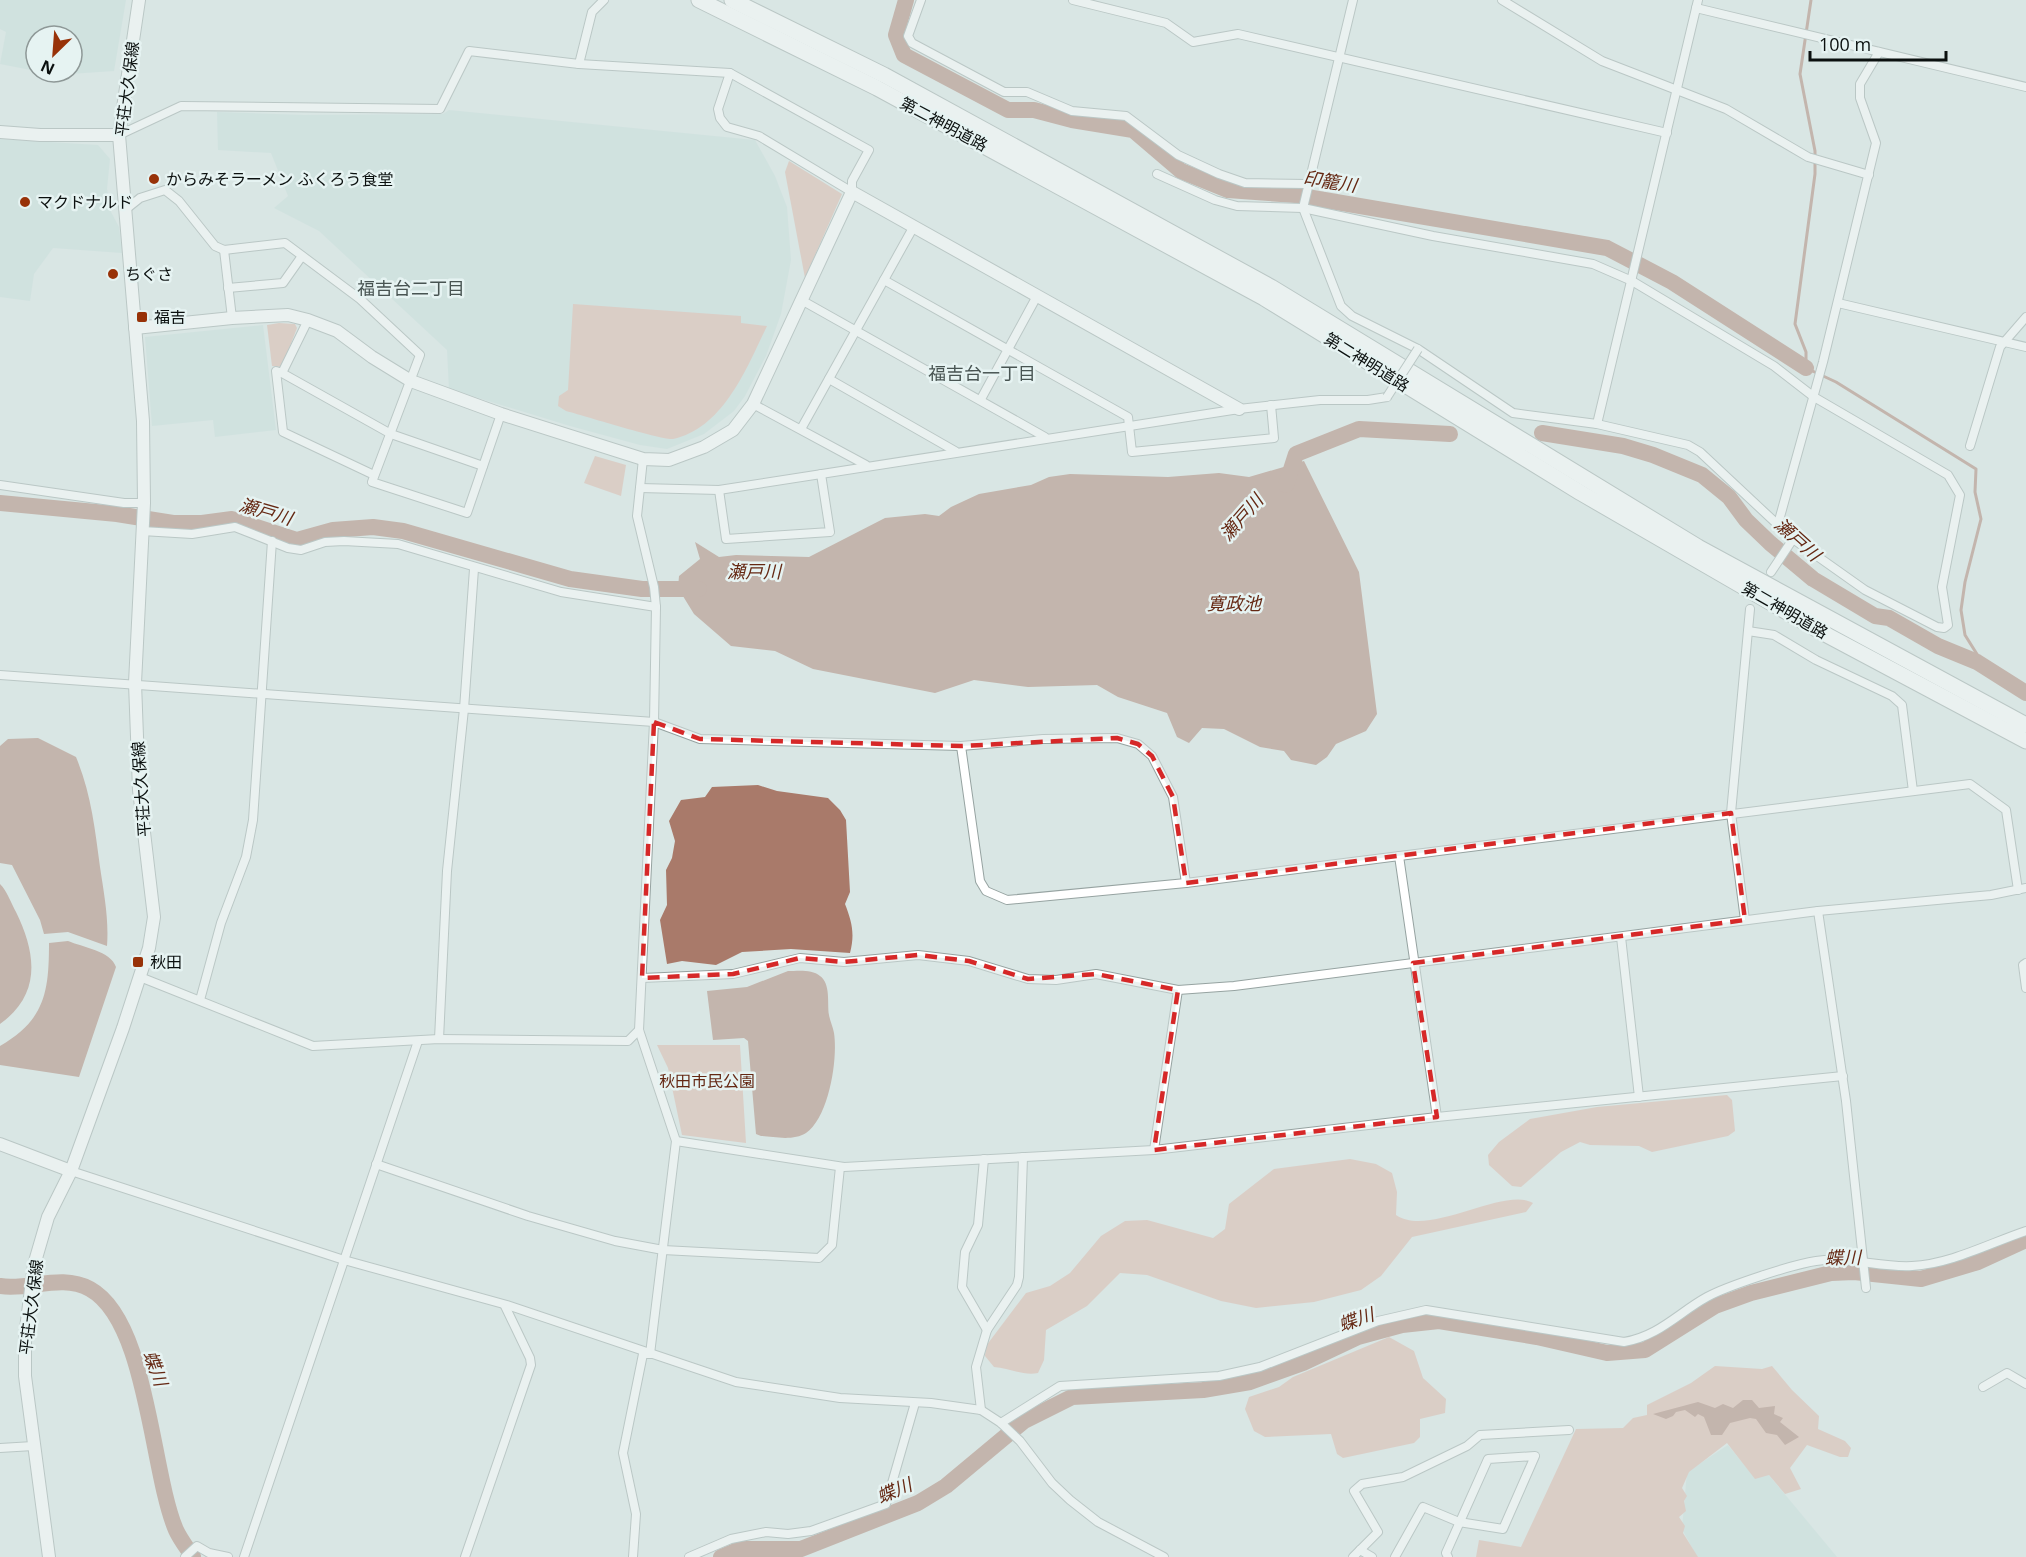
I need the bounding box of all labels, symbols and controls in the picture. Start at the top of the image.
north arrow [24,24,84,84]
scale bar [1810,24,1946,62]
text: 100 m [1819,32,1871,56]
street label: 平荘大久保線 [110,40,144,138]
text: N [37,55,58,80]
street label: 第二神明道路 [896,92,992,156]
water label: 印籠川 [1301,165,1361,197]
place label: からみそラーメン ふくろう食堂 [166,168,394,190]
marker: からみそラーメン ふくろう食堂 [147,172,161,186]
place label: マクドナルド [37,191,133,213]
marker: マクドナルド [18,195,32,209]
place label: ちぐさ [125,263,173,285]
marker: ちぐさ [106,267,120,281]
district label: 福吉台二丁目 [357,276,465,300]
place label: 福吉 [154,306,186,328]
marker: 福吉 [135,310,149,324]
street label: 第二神明道路 [1320,327,1414,397]
district label: 福吉台一丁目 [928,361,1036,385]
water label: 瀬戸川 [1214,487,1269,545]
water label: 瀬戸川 [237,492,297,531]
water label: 瀬戸川 [1770,512,1828,567]
water label: 瀬戸川 [727,559,783,583]
street label: 第二神明道路 [1738,576,1832,644]
water label: 寛政池 [1207,591,1263,615]
street label: 平荘大久保線 [127,740,155,838]
place label: 秋田 [150,951,182,973]
marker: 秋田 [131,955,145,969]
park label: 秋田市民公園 [659,1070,755,1092]
water label: 蝶川 [1825,1245,1863,1269]
street label: 平荘大久保線 [14,1258,48,1356]
water label: 蝶川 [1335,1301,1379,1336]
water label: 蝶川 [139,1347,174,1391]
water label: 蝶川 [873,1471,917,1508]

